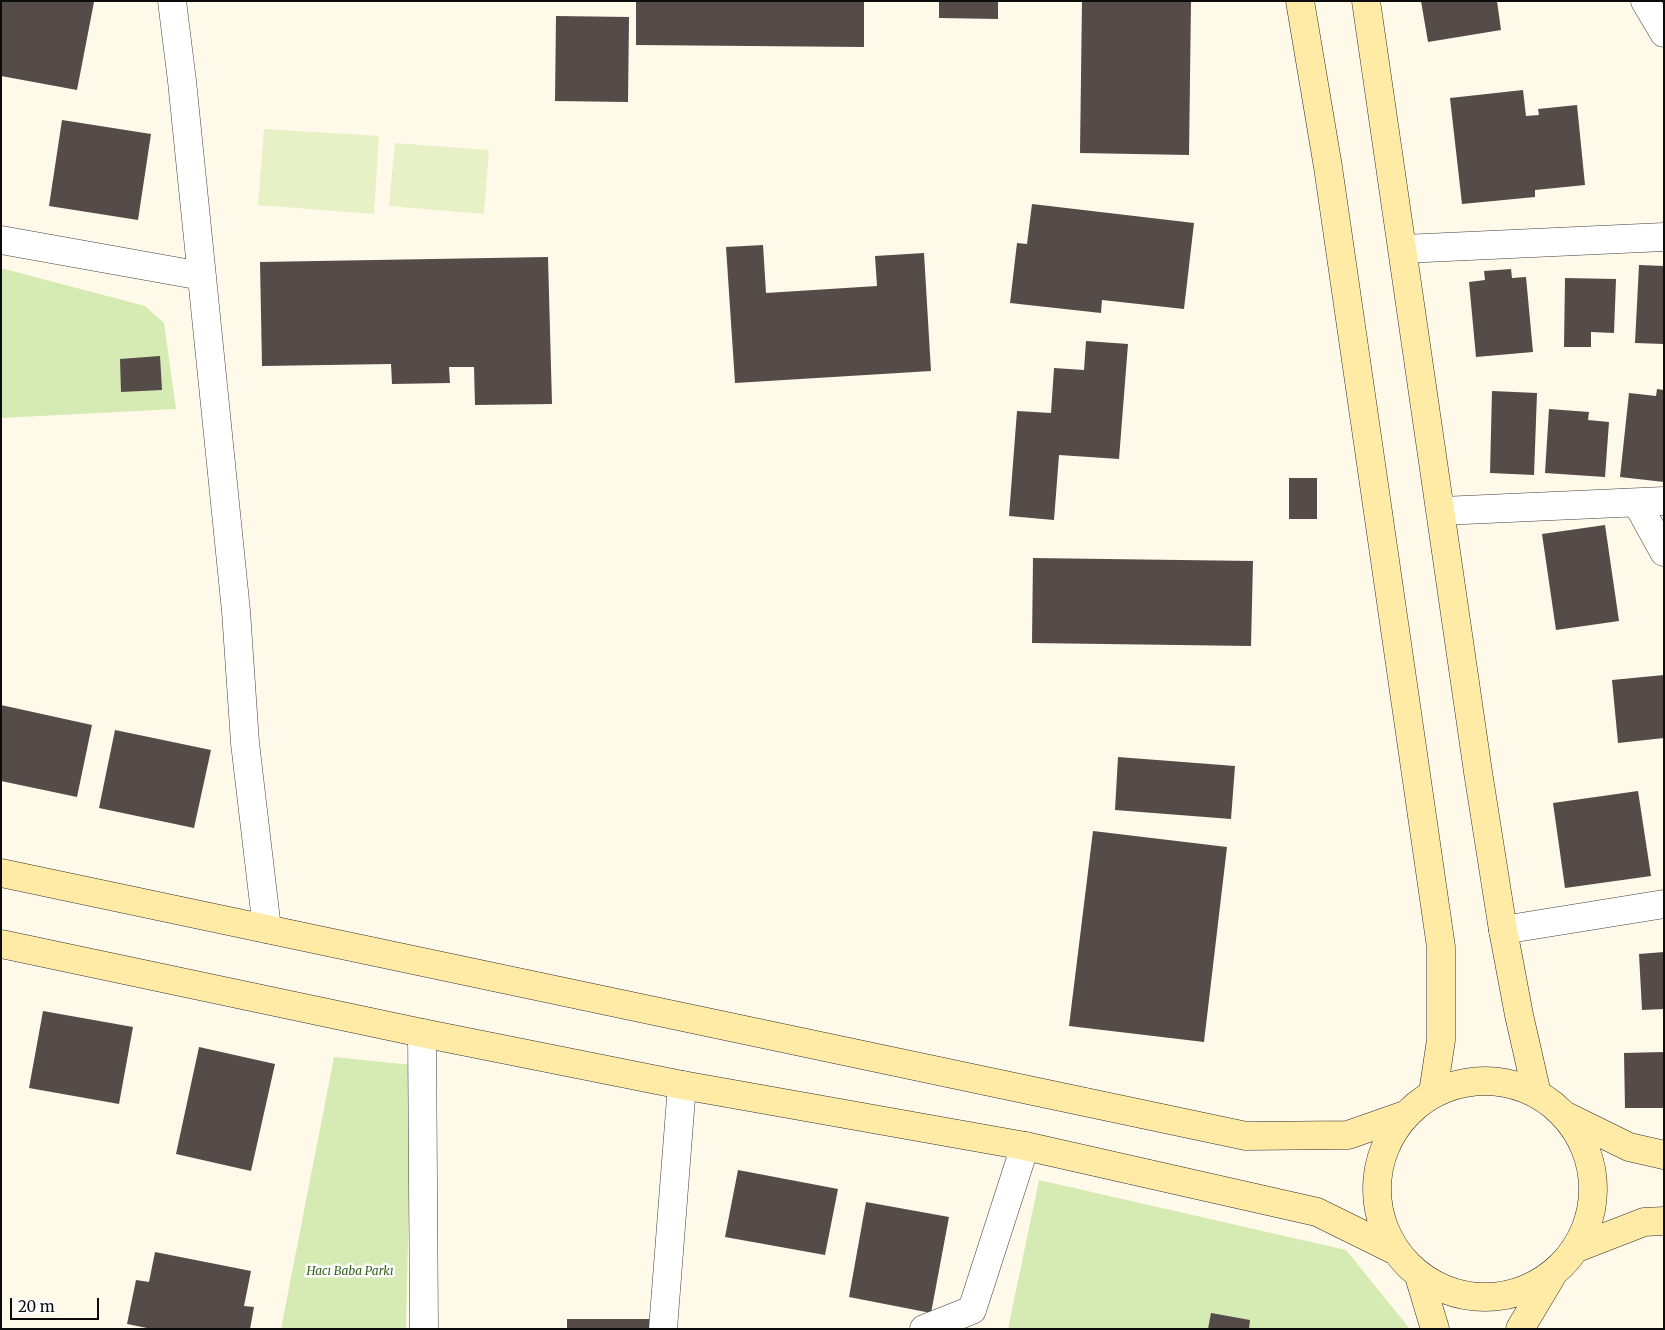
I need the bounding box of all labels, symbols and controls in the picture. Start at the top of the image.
park label: Hacı Baba Parkı [307,1265,393,1279]
scale bar [12,1288,101,1320]
text: 20 m [18,1297,55,1316]

